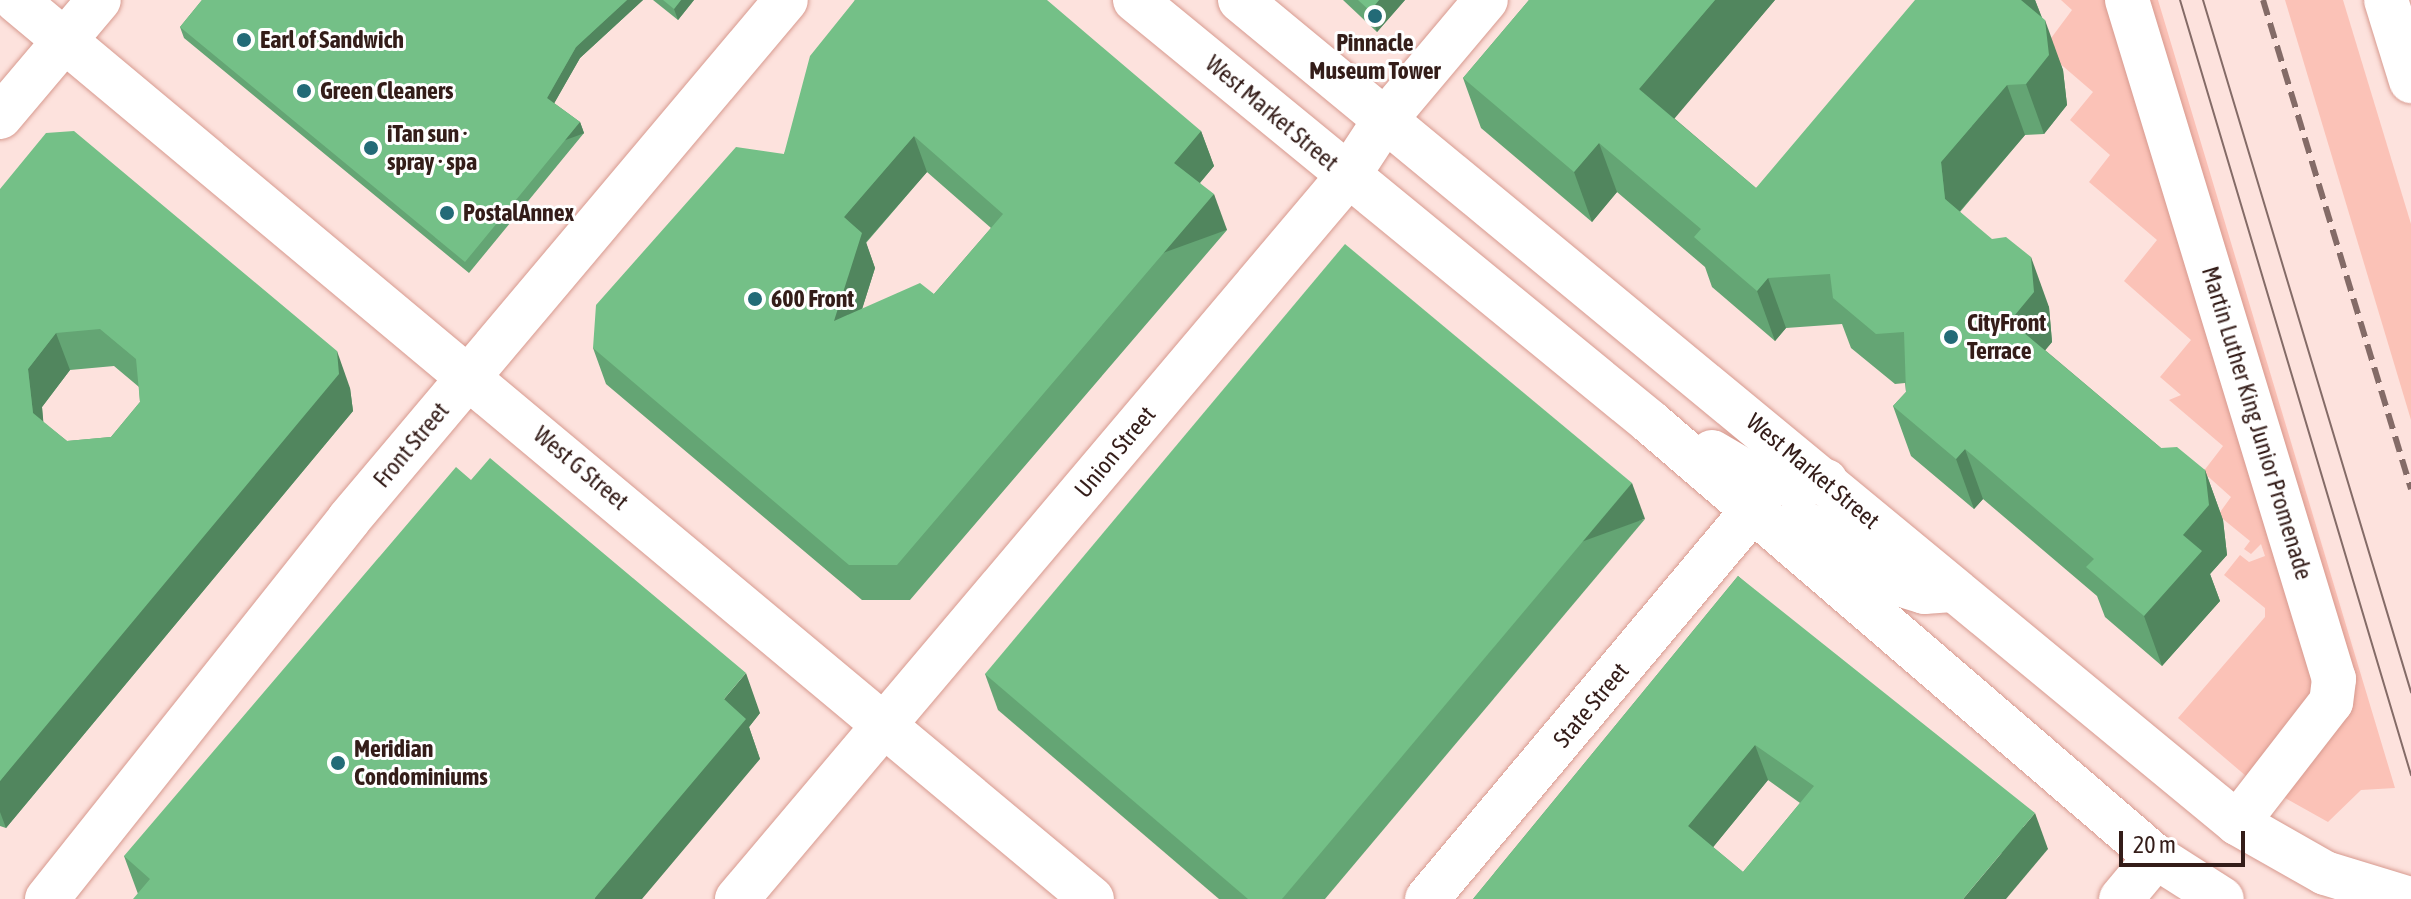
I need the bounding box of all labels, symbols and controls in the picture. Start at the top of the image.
marker: Pinnacle Museum Tower [1366,7,1384,25]
place label: Earl of Sandwich [260,26,404,54]
place label: Pinnacle Museum Tower [1309,29,1441,85]
marker: Earl of Sandwich [235,31,253,49]
street label: West Market Street [1200,49,1344,177]
place label: Green Cleaners [320,77,453,105]
marker: Green Cleaners [295,82,313,100]
place label: iTan sun · spray · spa [387,120,477,176]
marker: iTan sun · spray · spa [362,139,380,157]
place label: PostalAnnex [463,199,574,227]
marker: PostalAnnex [438,204,456,222]
street label: Martin Luther King Junior Promenade [2196,263,2318,583]
place label: 600 Front [771,285,854,313]
marker: 600 Front [746,290,764,308]
place label: CityFront Terrace [1967,309,2046,365]
marker: CityFront Terrace [1942,328,1960,346]
street label: Front Street [367,397,455,493]
street label: Union Street [1069,401,1161,503]
street label: West Market Street [1741,407,1885,535]
street label: West G Street [528,420,634,516]
street label: State Street [1547,657,1635,753]
place label: Meridian Condominiums [354,735,488,791]
marker: Meridian Condominiums [329,754,347,772]
scale bar [2123,815,2249,865]
text: 20 m [2133,831,2176,858]

